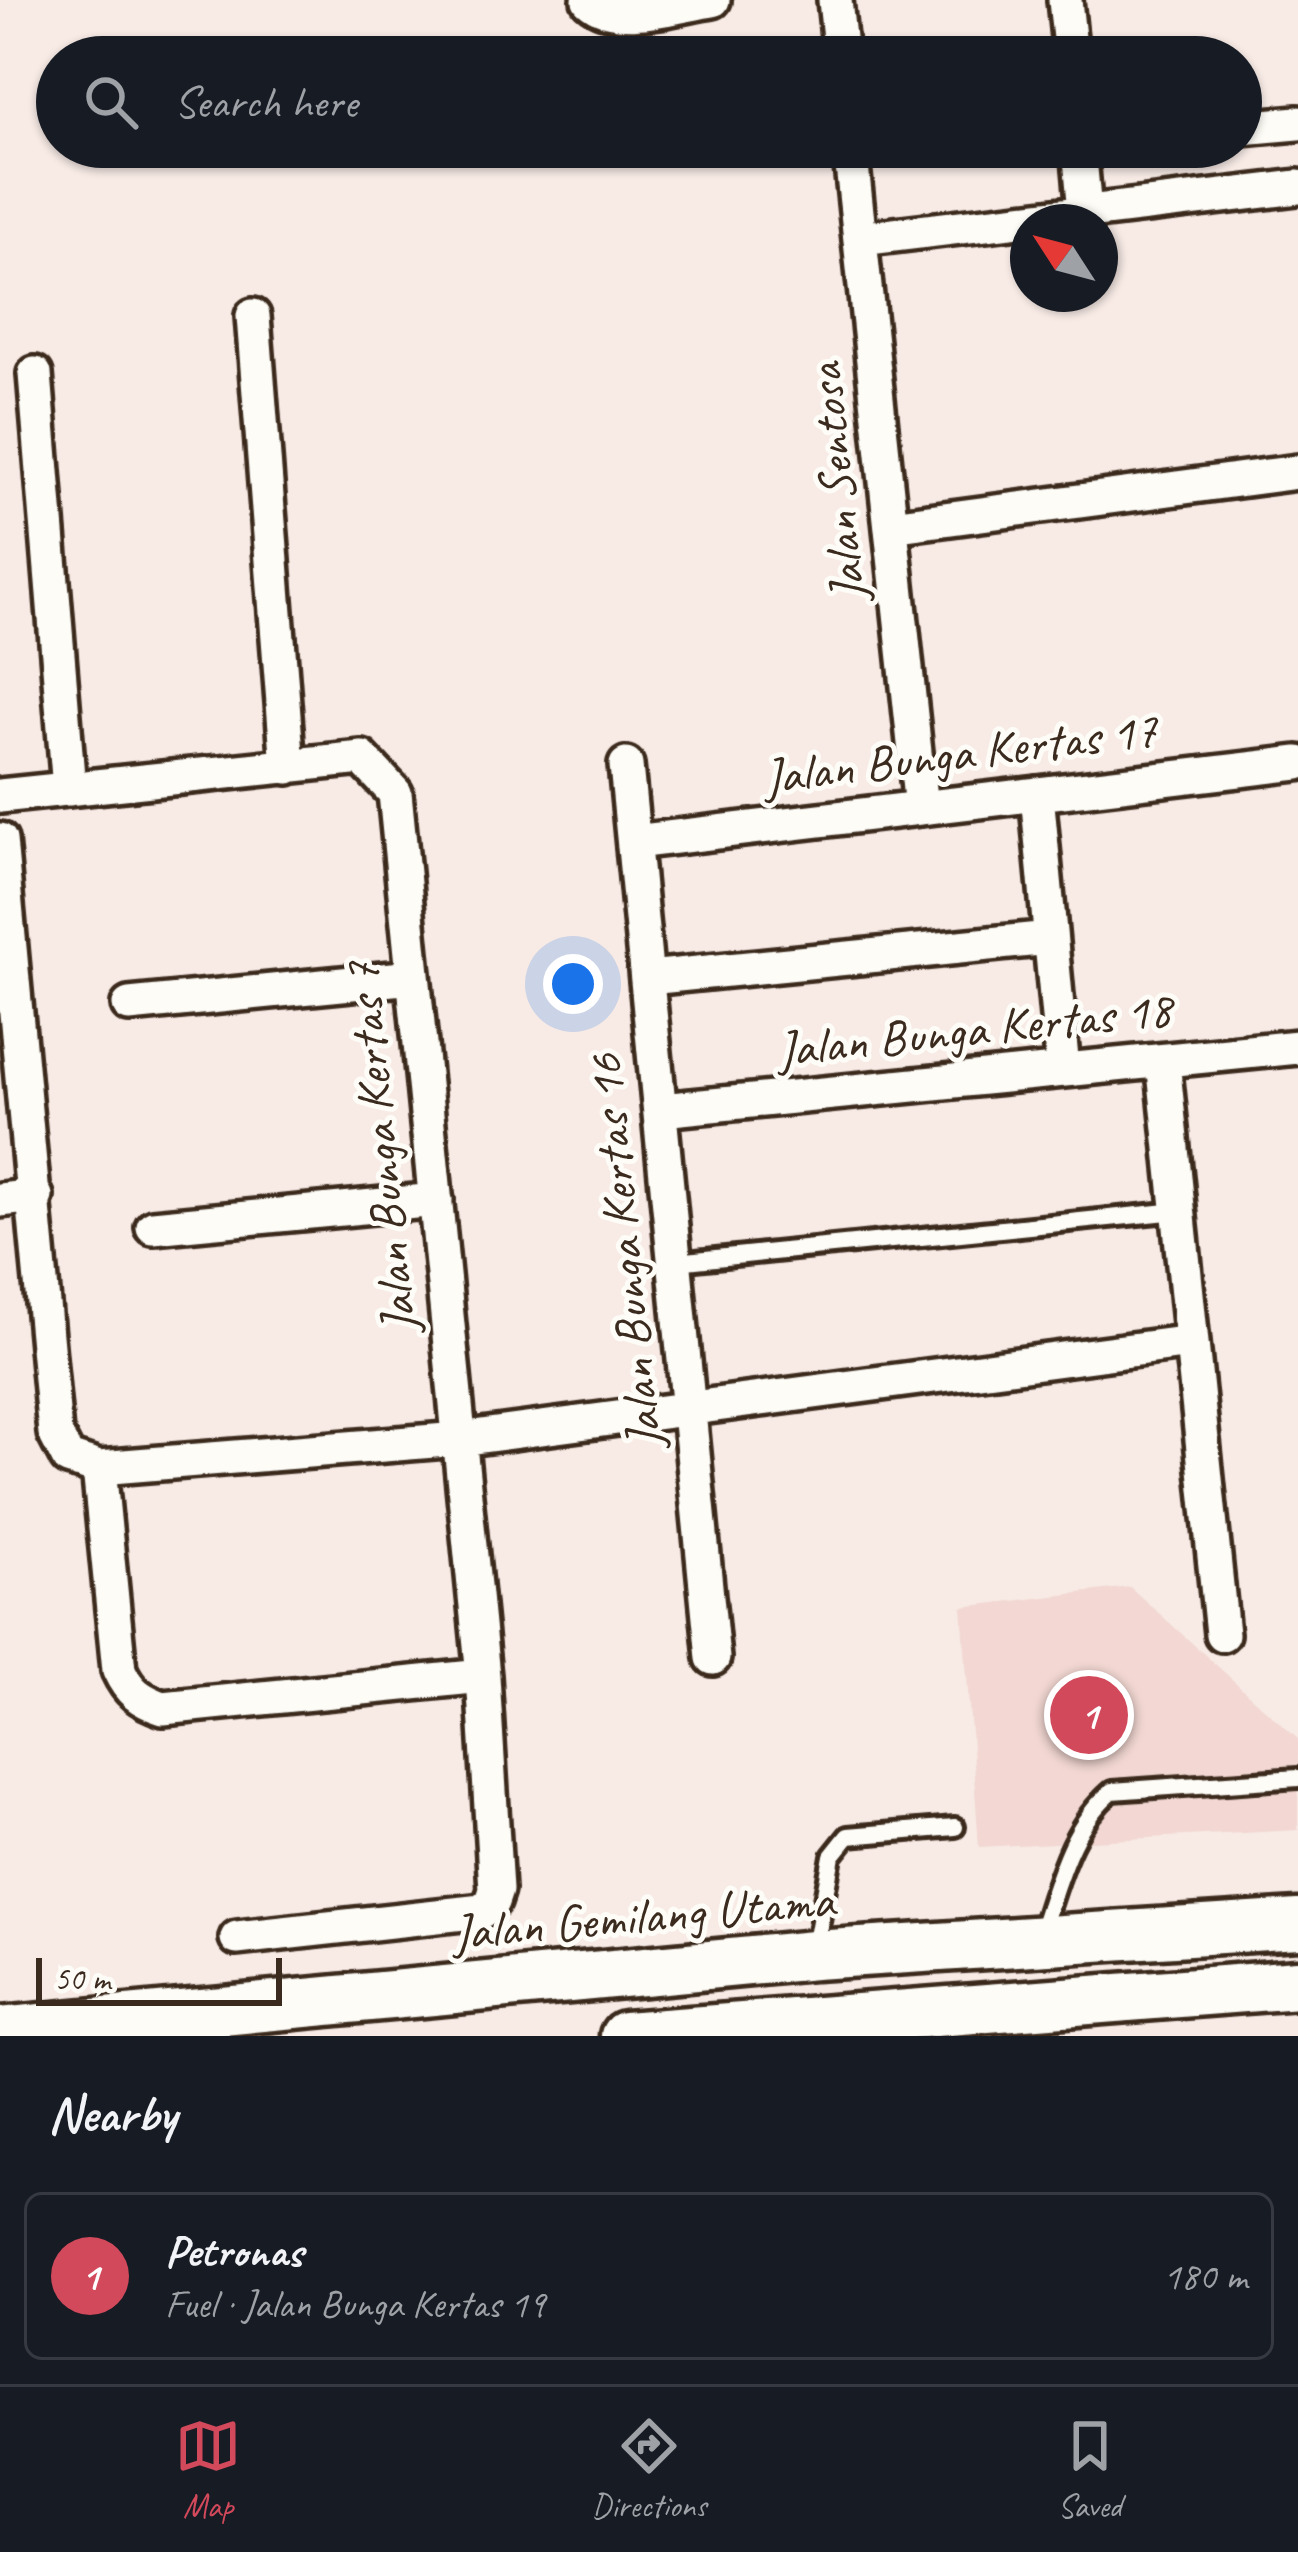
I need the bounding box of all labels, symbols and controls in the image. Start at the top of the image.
search box [36,36,1262,168]
icon: search [78,69,144,135]
text: Search here [174,74,357,131]
north arrow [1010,204,1118,312]
street label: Jalan Sentosa [791,357,881,608]
street label: Jalan Bunga Kertas 17 [757,697,1164,809]
your location [543,954,603,1014]
street label: Jalan Bunga Kertas 7 [328,956,432,1340]
street label: Jalan Bunga Kertas 18 [771,976,1179,1082]
street label: Jalan Bunga Kertas 16 [571,1050,677,1455]
pin: 1 [1050,1670,1128,1760]
street label: Jalan Gemilang Utama [447,1867,840,1965]
scale bar [36,1952,282,2005]
text: 50 m [54,1958,110,2000]
text: Nearby [48,2082,176,2146]
text: Petronas [165,2223,303,2280]
text: 1 [81,2252,99,2301]
text: 180 m [1163,2252,1247,2301]
text: Fuel · Jalan Bunga Kertas 19 [165,2280,545,2329]
tab: Map [175,2413,241,2527]
tab: Directions [592,2413,706,2527]
tab: Saved [1057,2413,1123,2527]

